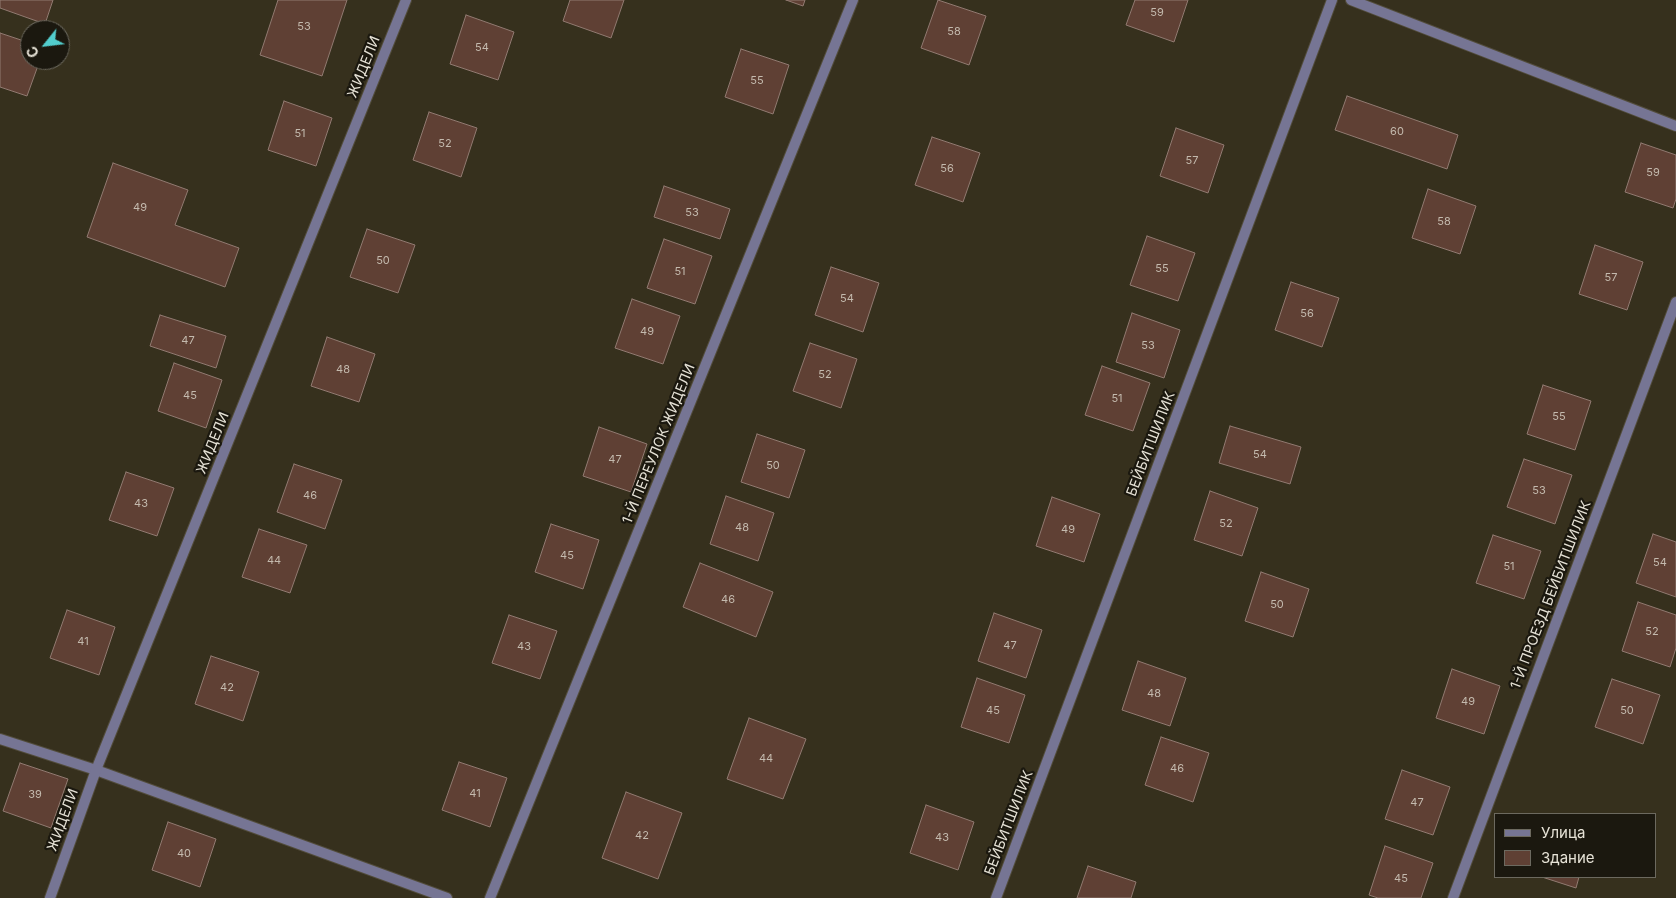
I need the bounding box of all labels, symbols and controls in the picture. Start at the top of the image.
house number: 59 [1150,6,1164,20]
north arrow [20,20,70,70]
house number: 53 [297,20,311,34]
house number: 58 [947,25,961,39]
street label: ЖИДЕЛИ [344,34,384,100]
house number: 54 [475,41,489,55]
text: С [22,43,42,61]
house number: 55 [750,74,764,88]
house number: 60 [1390,125,1404,139]
house number: 51 [294,127,306,141]
house number: 52 [438,137,452,151]
house number: 57 [1186,154,1198,168]
house number: 56 [940,162,954,176]
house number: 59 [1646,166,1660,180]
house number: 49 [133,201,147,215]
house number: 53 [685,206,699,220]
house number: 58 [1437,215,1451,229]
house number: 50 [376,254,390,268]
house number: 55 [1155,262,1169,276]
house number: 51 [674,265,686,279]
house number: 57 [1605,271,1617,285]
house number: 54 [840,292,854,306]
house number: 56 [1300,307,1314,321]
house number: 49 [640,325,654,339]
house number: 47 [181,334,195,348]
house number: 53 [1141,339,1155,353]
street label: 1-Й ПЕРЕУЛОК ЖИДЕЛИ [619,362,699,526]
house number: 48 [336,363,350,377]
house number: 52 [818,368,832,382]
house number: 45 [183,389,197,403]
street label: БЕЙБИТШИЛИК [1123,389,1179,499]
house number: 51 [1111,392,1123,406]
street label: ЖИДЕЛИ [193,410,233,476]
house number: 55 [1552,410,1566,424]
house number: 54 [1253,448,1267,462]
house number: 47 [608,453,622,467]
house number: 50 [766,459,780,473]
house number: 53 [1532,484,1546,498]
house number: 46 [303,489,317,503]
house number: 43 [134,497,148,511]
street label: 1-Й ПРОЕЗД БЕЙБИТШИЛИК [1507,499,1595,691]
house number: 52 [1219,517,1233,531]
house number: 48 [735,521,749,535]
house number: 49 [1061,523,1075,537]
house number: 45 [560,549,574,563]
house number: 44 [267,554,281,568]
house number: 54 [1653,556,1667,570]
house number: 51 [1503,560,1515,574]
house number: 46 [721,593,735,607]
house number: 50 [1270,598,1284,612]
house number: 52 [1645,625,1659,639]
house number: 41 [77,635,89,649]
house number: 47 [1003,639,1017,653]
house number: 43 [517,640,531,654]
house number: 42 [220,681,234,695]
house number: 48 [1147,687,1161,701]
house number: 49 [1461,695,1475,709]
house number: 45 [986,704,1000,718]
house number: 50 [1620,704,1634,718]
house number: 44 [759,752,773,766]
house number: 46 [1170,762,1184,776]
street label: БЕЙБИТШИЛИК [981,768,1037,878]
street label: ЖИДЕЛИ [44,787,82,853]
house number: 41 [469,787,481,801]
house number: 39 [28,788,42,802]
house number: 47 [1410,796,1424,810]
legend [1494,813,1656,878]
text: Улица [1541,823,1585,842]
house number: 42 [635,829,649,843]
house number: 43 [935,831,949,845]
house number: 40 [177,847,191,861]
text: Здание [1541,848,1595,867]
house number: 45 [1394,872,1408,886]

